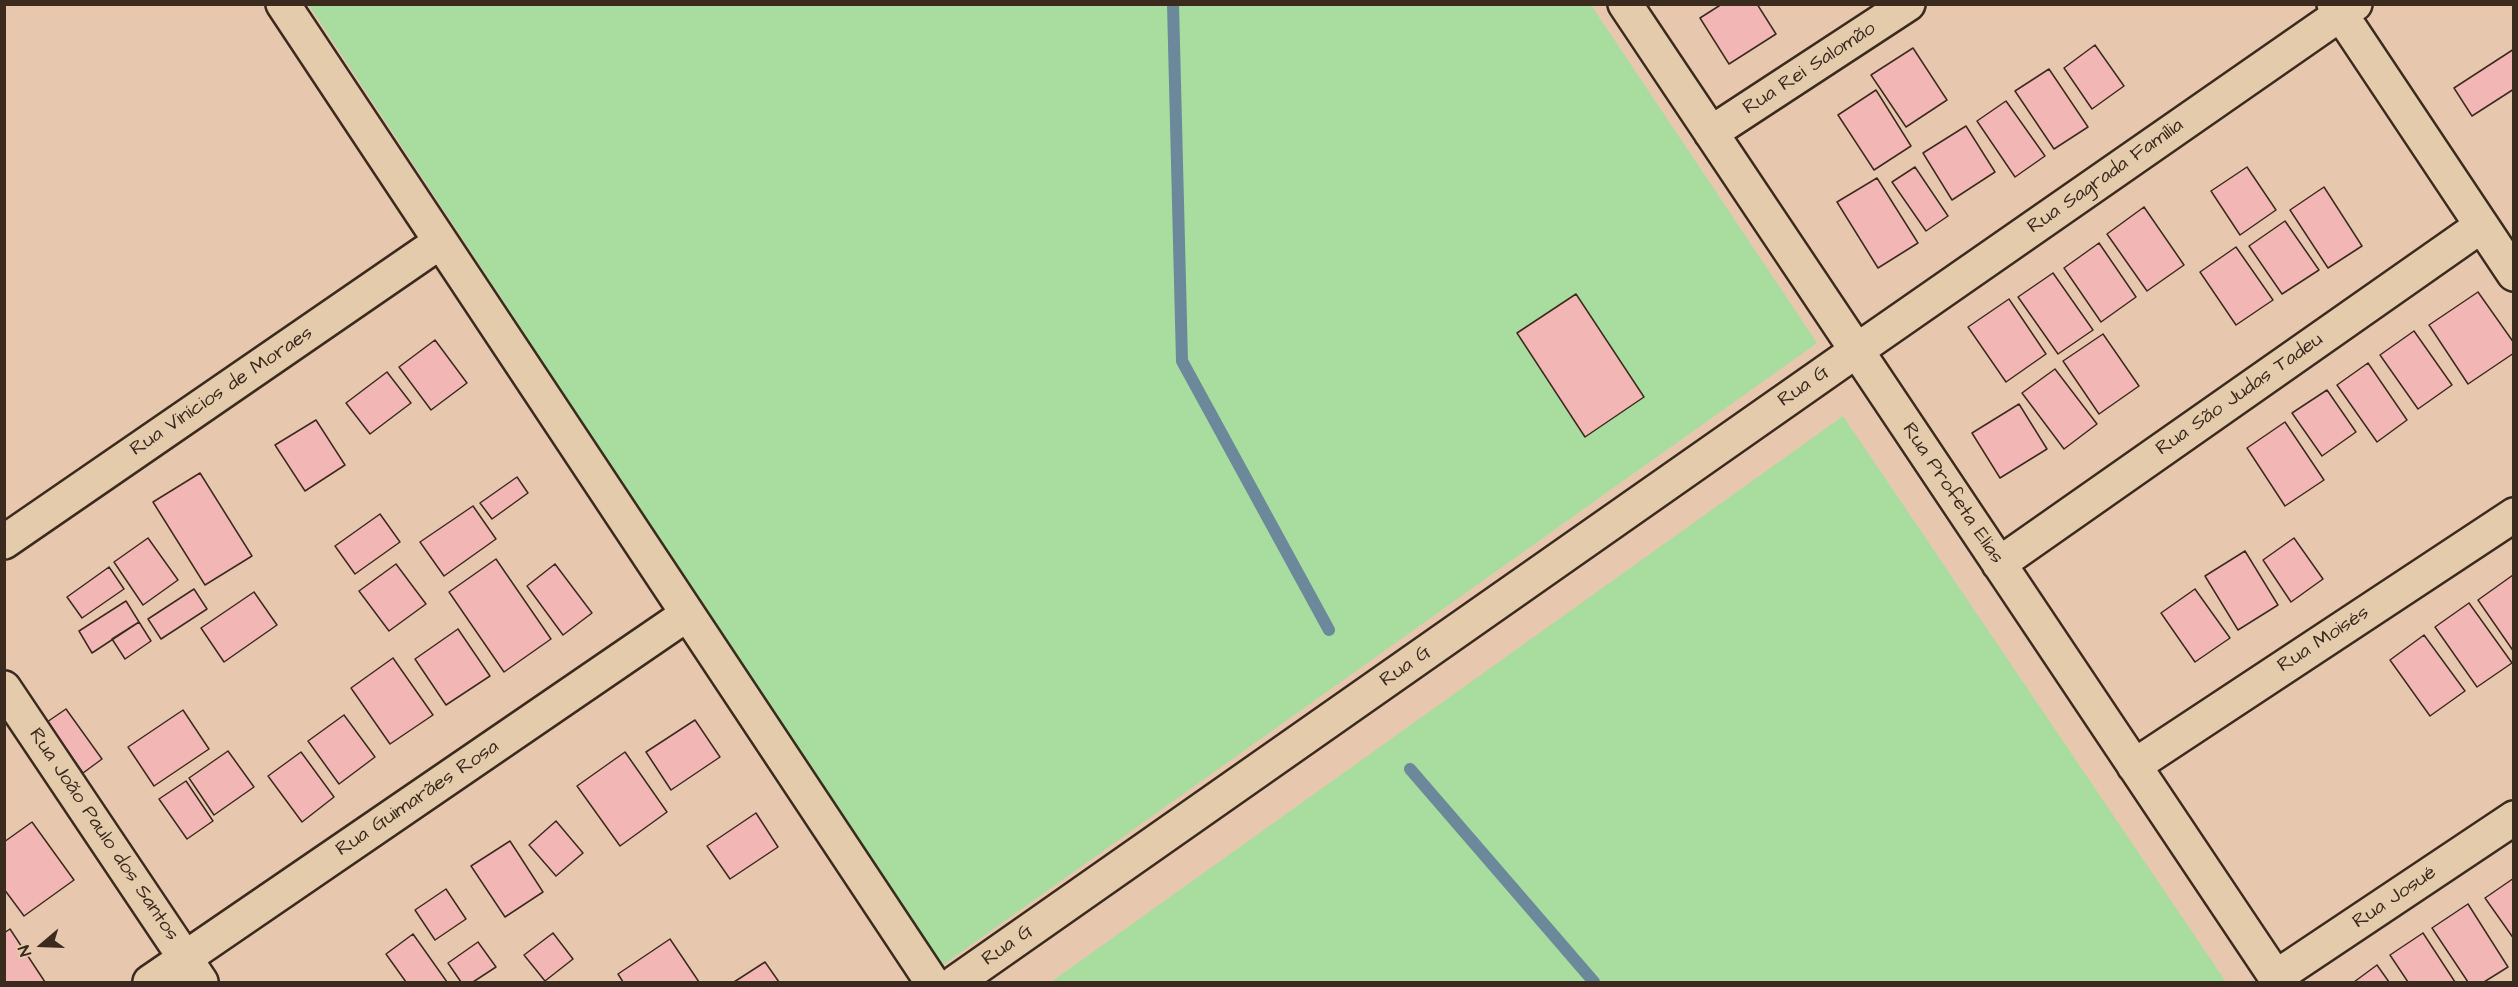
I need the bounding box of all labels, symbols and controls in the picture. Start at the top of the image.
street label: Rua Rei Salomão [1739,17,1881,121]
street label: Rua Sagrada Família [2024,114,2188,240]
street label: Rua Vinícios de Moraes [126,322,318,462]
street label: Rua São Judas Tadeu [2152,328,2328,462]
street label: Rua G [1774,361,1834,413]
street label: Rua Profeta Elias [1896,419,2008,569]
street label: Rua Moisés [2274,602,2374,678]
street label: Rua G [1376,641,1436,693]
street label: Rua João Paulo dos Santos [23,724,183,946]
street label: Rua Guimarães Rosa [332,736,504,862]
street label: Rua Josué [2349,861,2441,935]
north arrow [12,915,72,975]
street label: Rua G [978,920,1038,972]
text: N [13,943,37,959]

